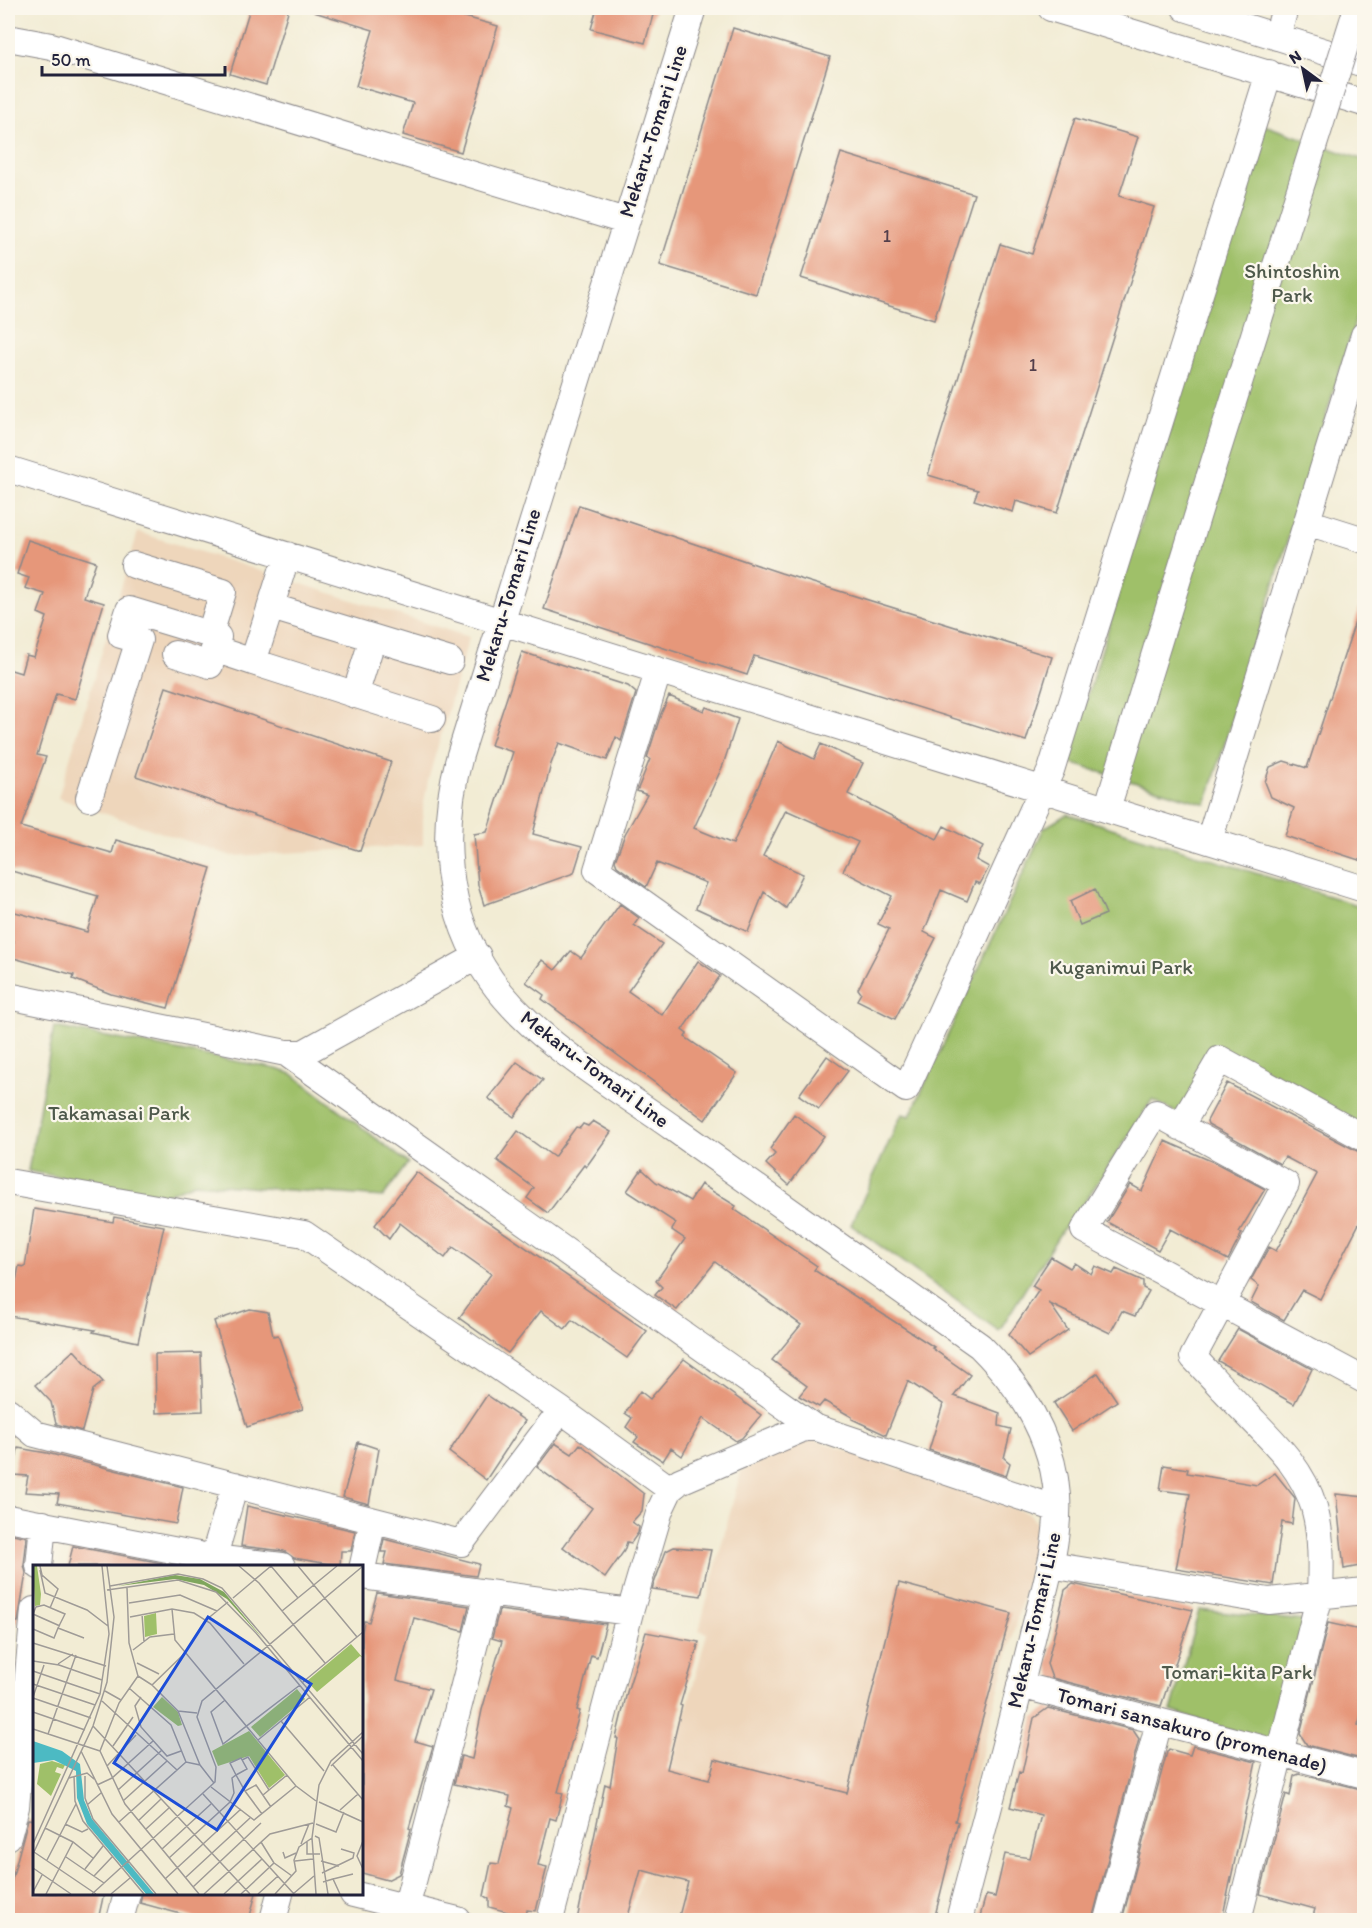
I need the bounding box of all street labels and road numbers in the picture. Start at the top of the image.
street label: Mekaru-Tomari Line [613,41,692,220]
street label: Mekaru-Tomari Line [469,505,546,684]
street label: Mekaru-Tomari Line [516,1005,675,1133]
street label: Mekaru-Tomari Line [1001,1529,1066,1710]
street label: Tomari sansakuro (promenade) [1054,1681,1330,1778]

